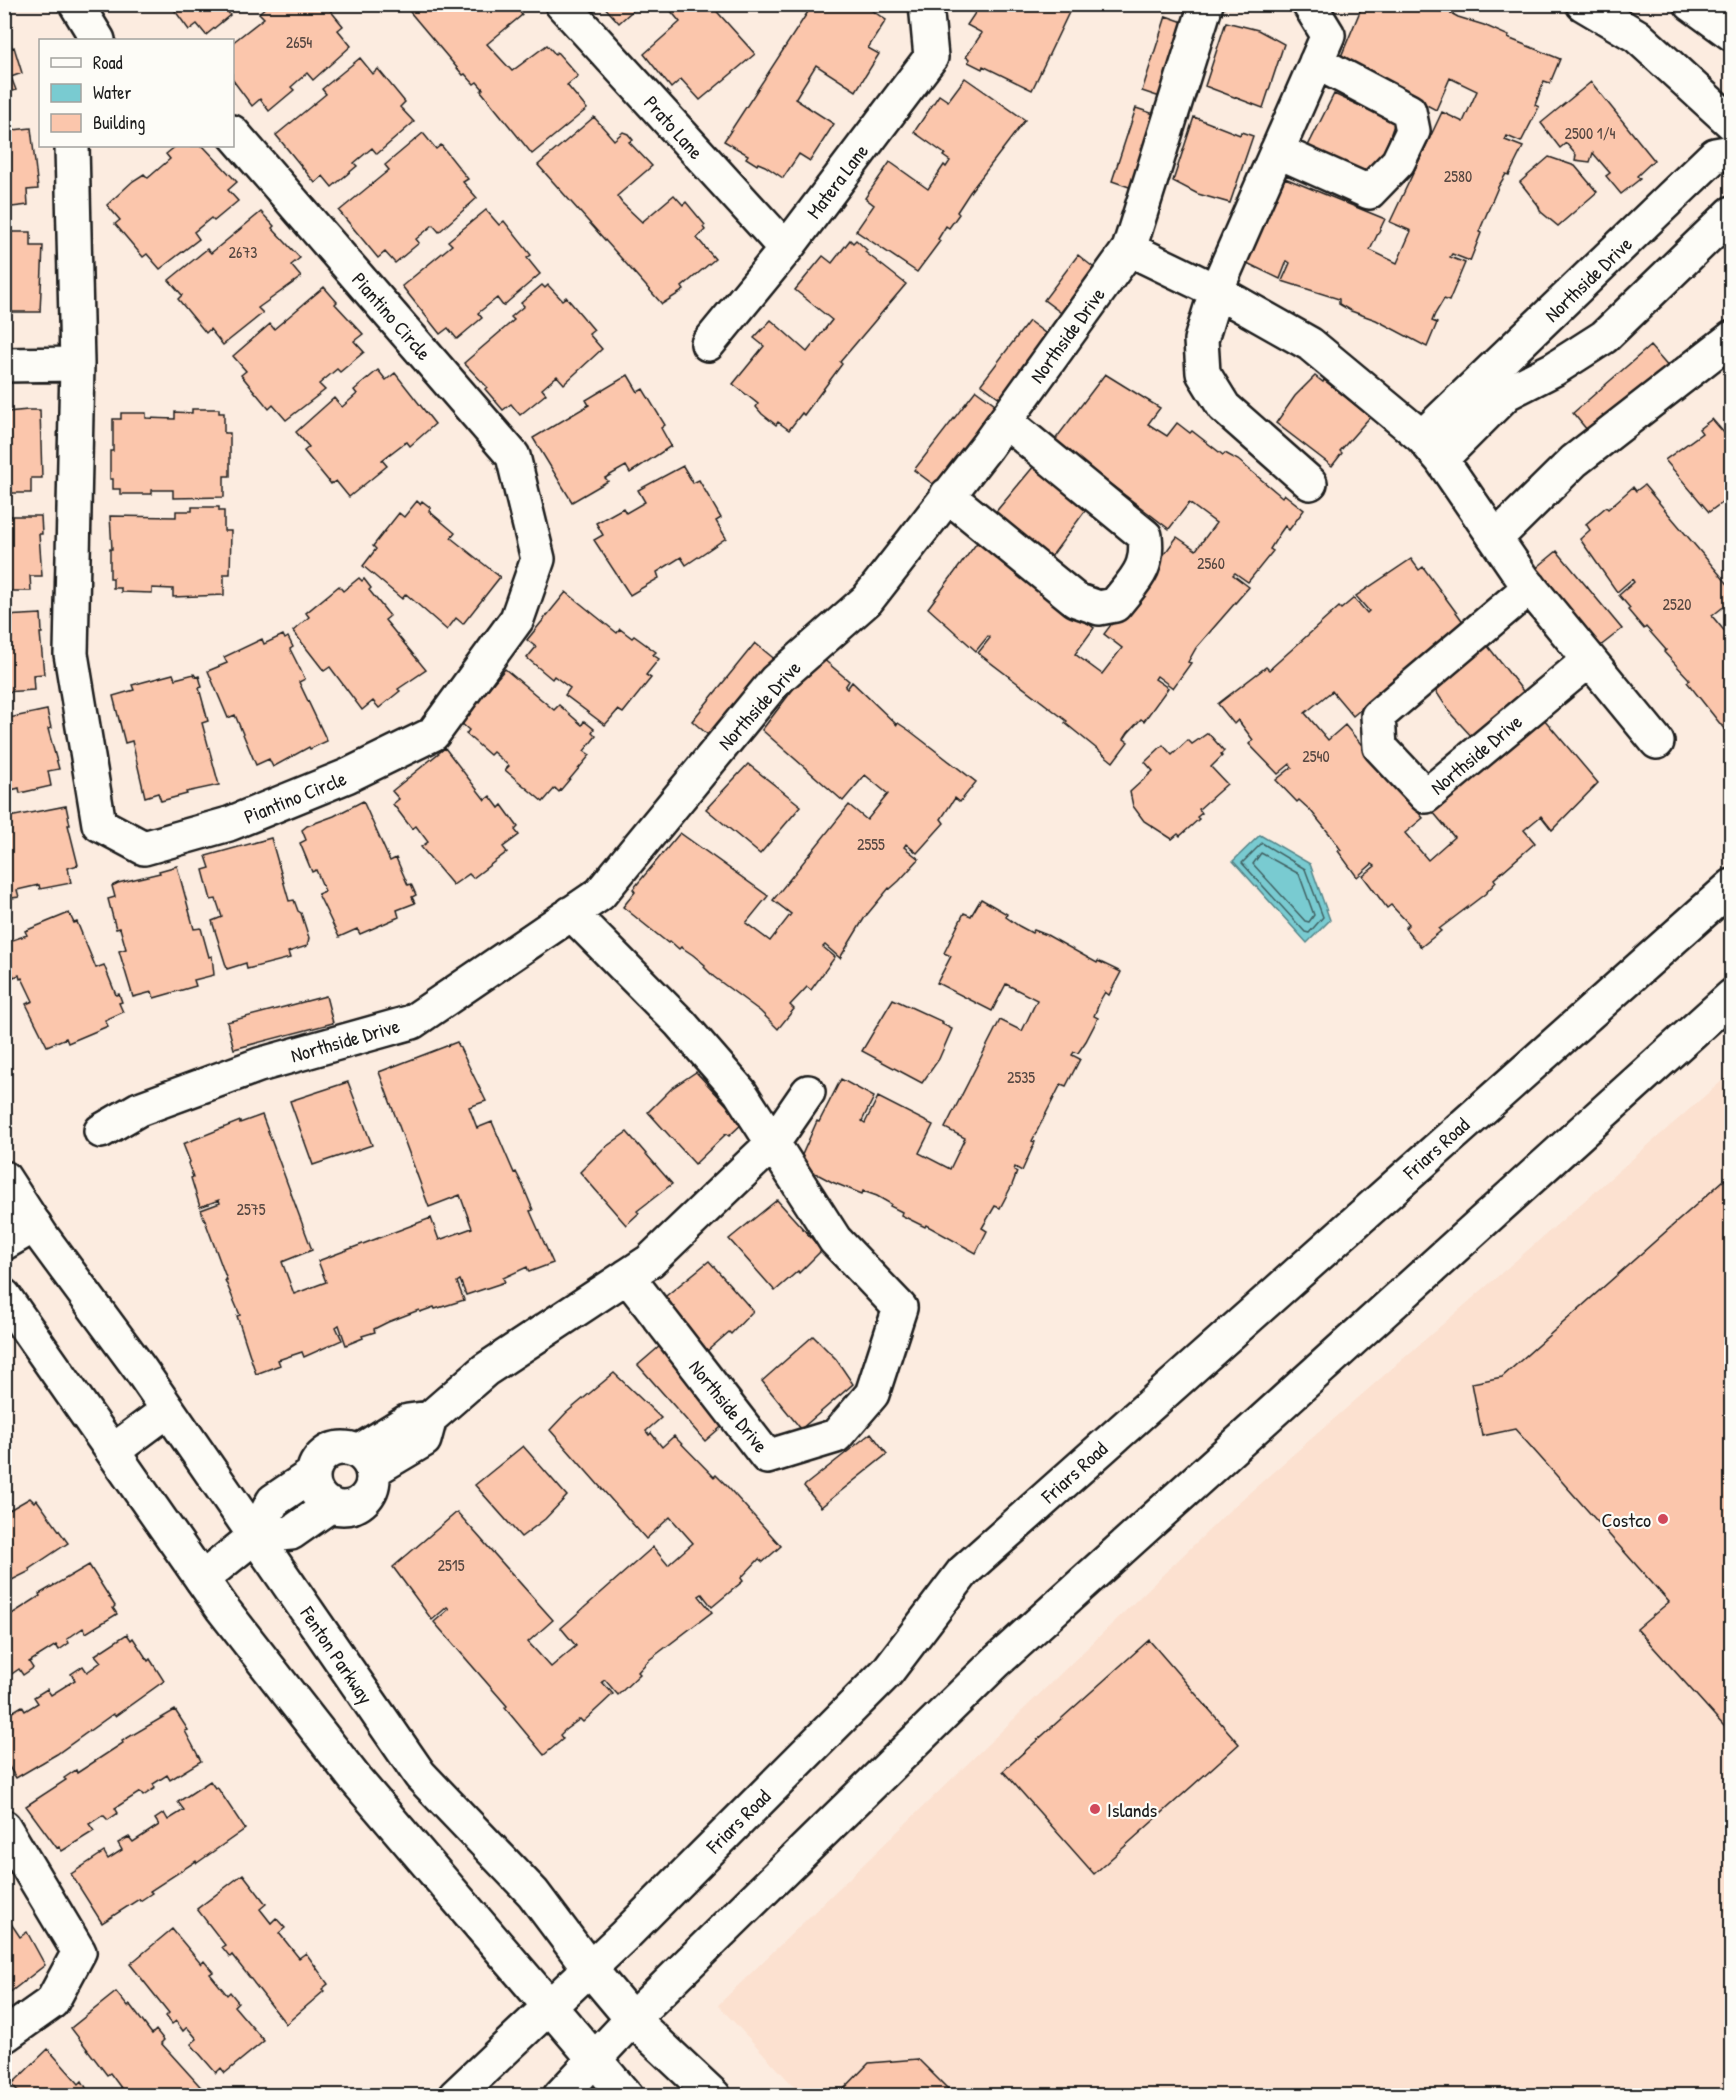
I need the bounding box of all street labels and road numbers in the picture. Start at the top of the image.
street label: Prato Lane [638,89,710,165]
street label: Matera Lane [800,138,874,224]
street label: Northside Drive [1538,230,1638,328]
street label: Piantino Circle [346,266,438,366]
street label: Northside Drive [1023,282,1111,388]
street label: Northside Drive [712,654,806,756]
street label: Northside Drive [1424,708,1528,800]
street label: Piantino Circle [240,764,350,830]
street label: Northside Drive [288,1012,403,1068]
street label: Friars Road [1396,1111,1475,1186]
street label: Northside Drive [683,1354,775,1458]
street label: Friars Road [1034,1435,1113,1510]
street label: Fenton Parkway [294,1600,380,1709]
street label: Friars Road [699,1783,776,1860]

